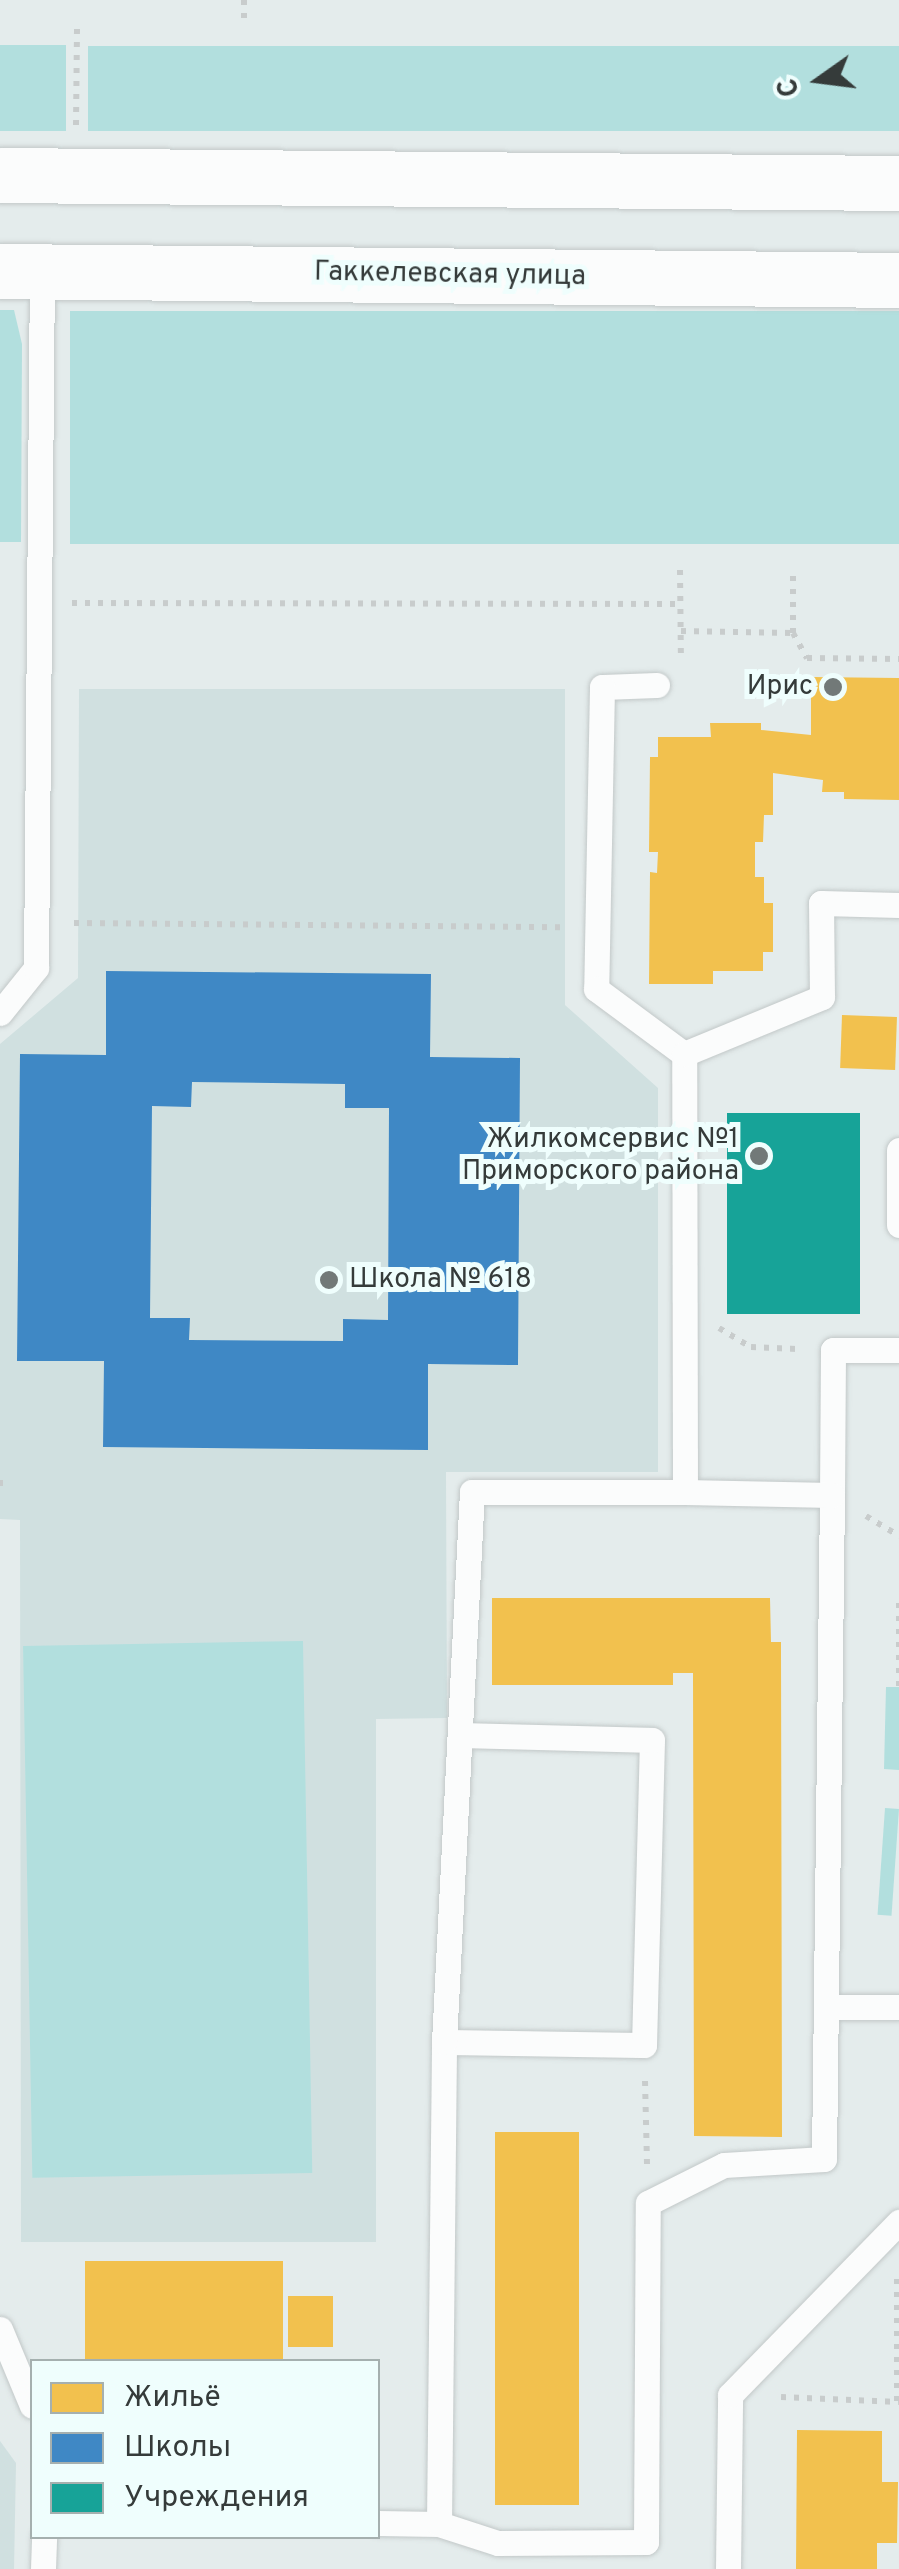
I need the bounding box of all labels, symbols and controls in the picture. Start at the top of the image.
north arrow [769,30,869,130]
text: С [770,74,810,100]
street label: Гаккелевская улица [314,256,586,294]
place label: Ирис [747,670,813,704]
marker: Ирис [822,676,844,698]
place label: Жилкомсервис №1 Приморского района [462,1123,739,1189]
marker: Жилкомсервис №1 Приморского района [748,1145,770,1167]
place label: Школа № 618 [349,1263,532,1297]
marker: Школа № 618 [318,1269,340,1291]
legend [30,2359,380,2539]
text: Жильё [124,2380,221,2417]
text: Школы [124,2430,231,2467]
text: Учреждения [124,2480,309,2517]

